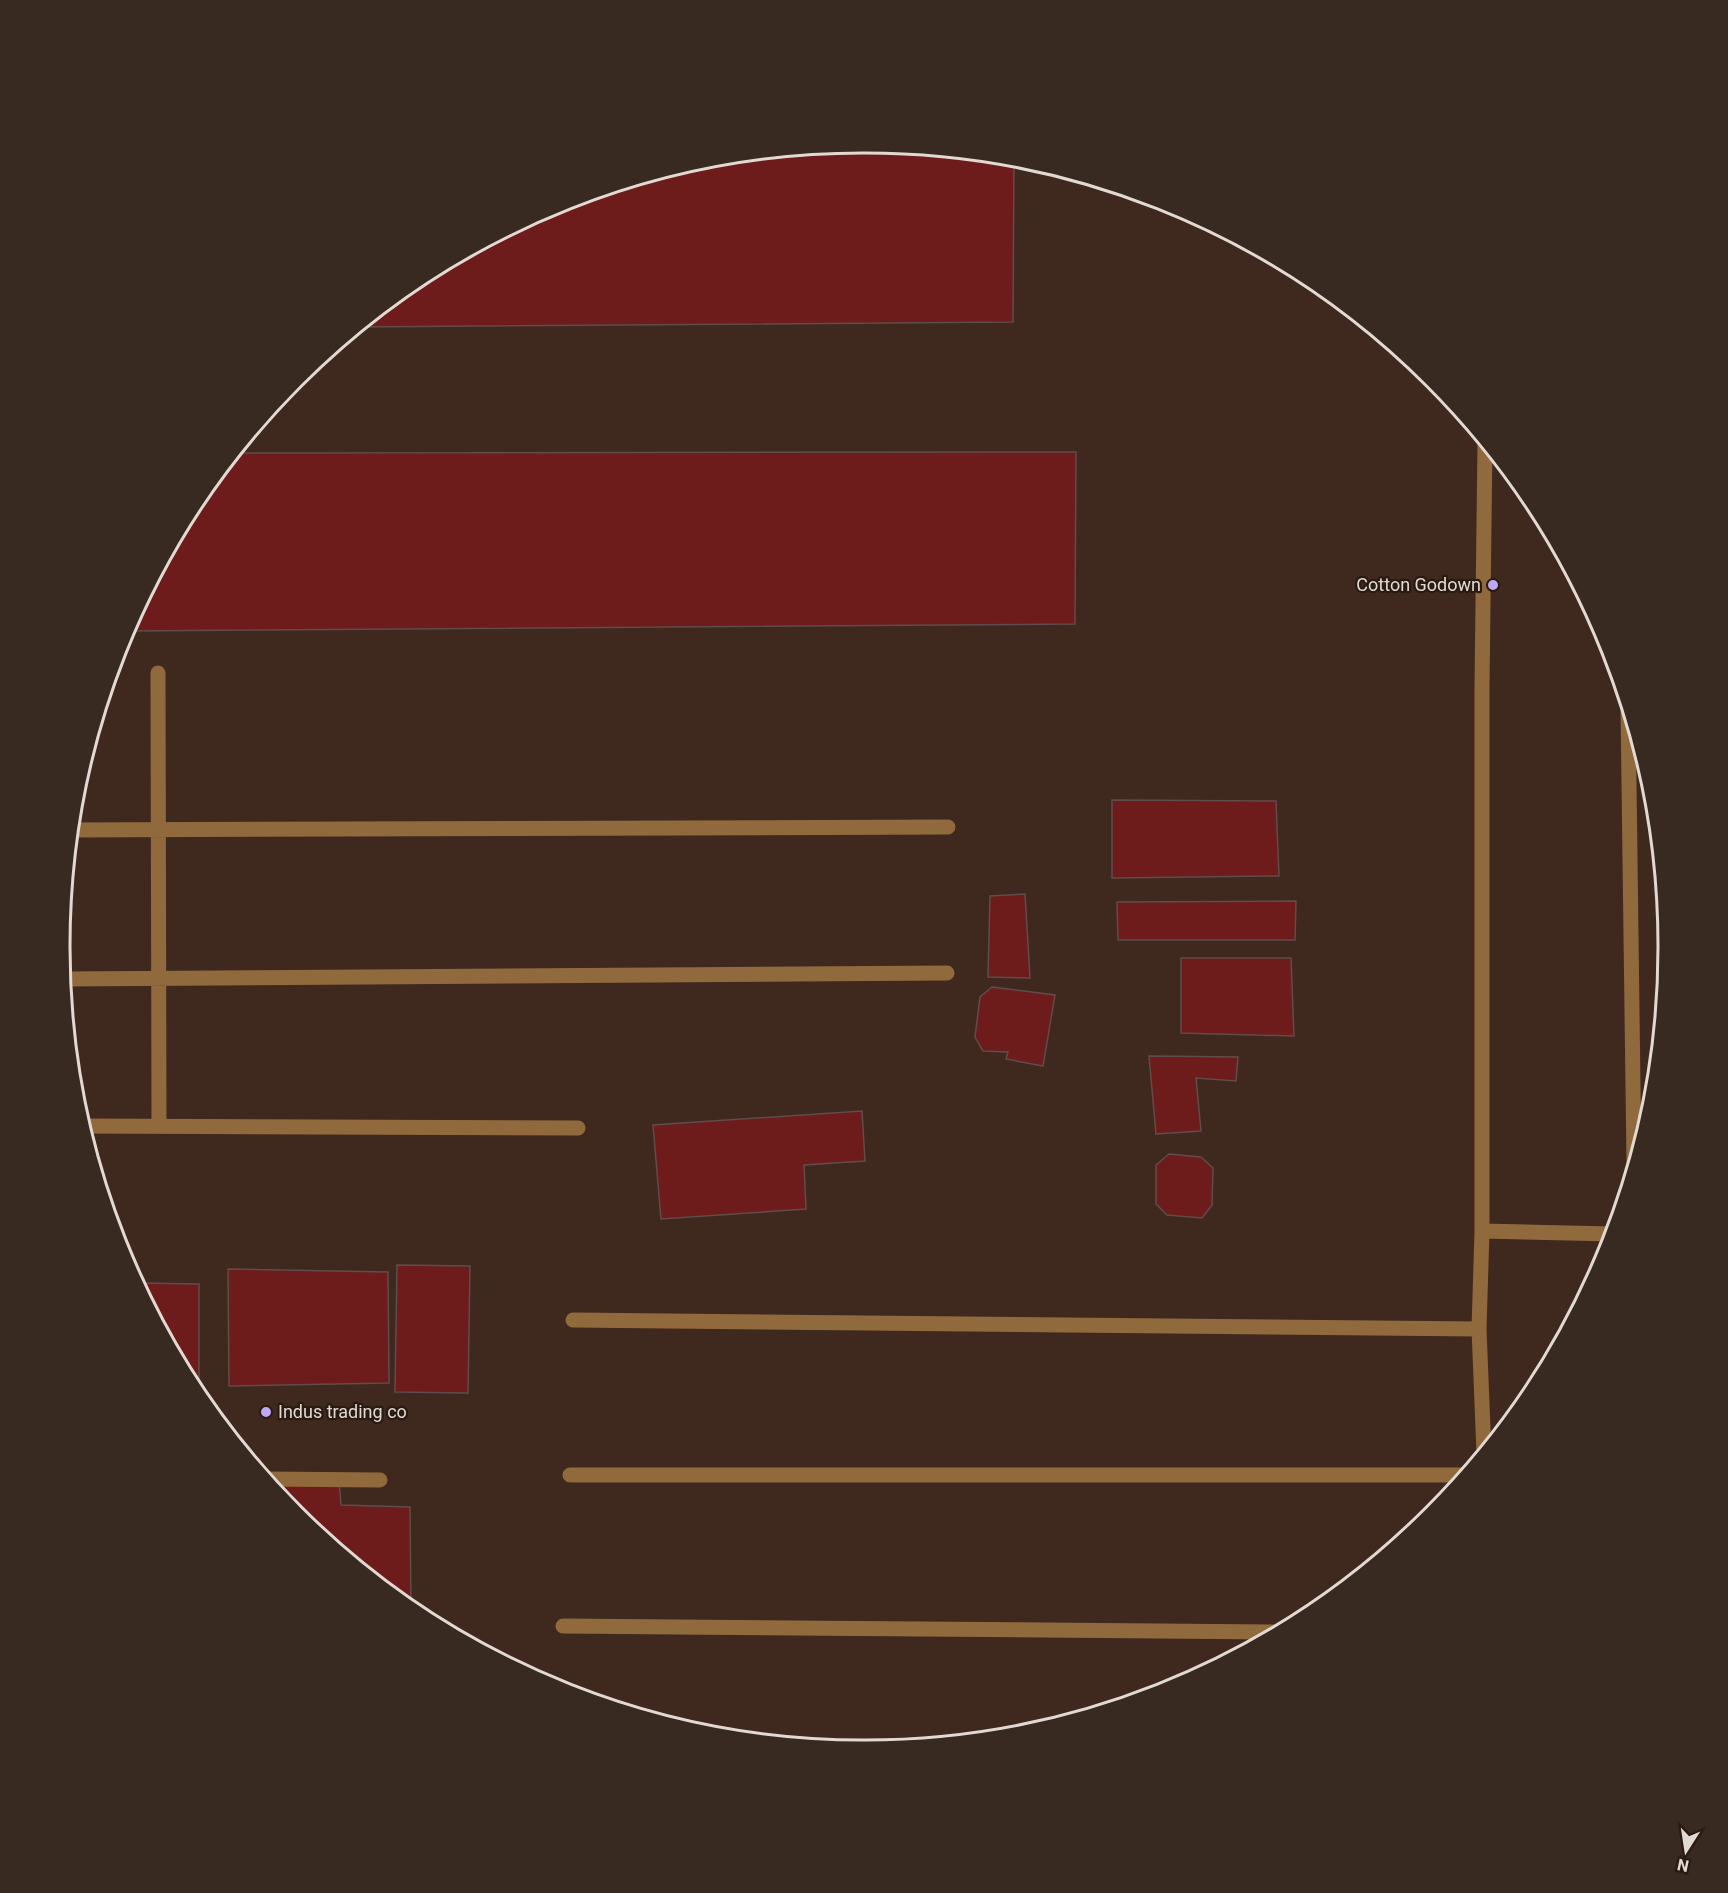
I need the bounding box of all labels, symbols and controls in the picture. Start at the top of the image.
place label: Cotton Godown [1356,574,1481,595]
marker: Cotton Godown [1486,578,1500,592]
place label: Indus trading co [278,1401,407,1422]
marker: Indus trading co [259,1405,273,1419]
north arrow [1656,1821,1716,1881]
text: N [1675,1855,1690,1876]

